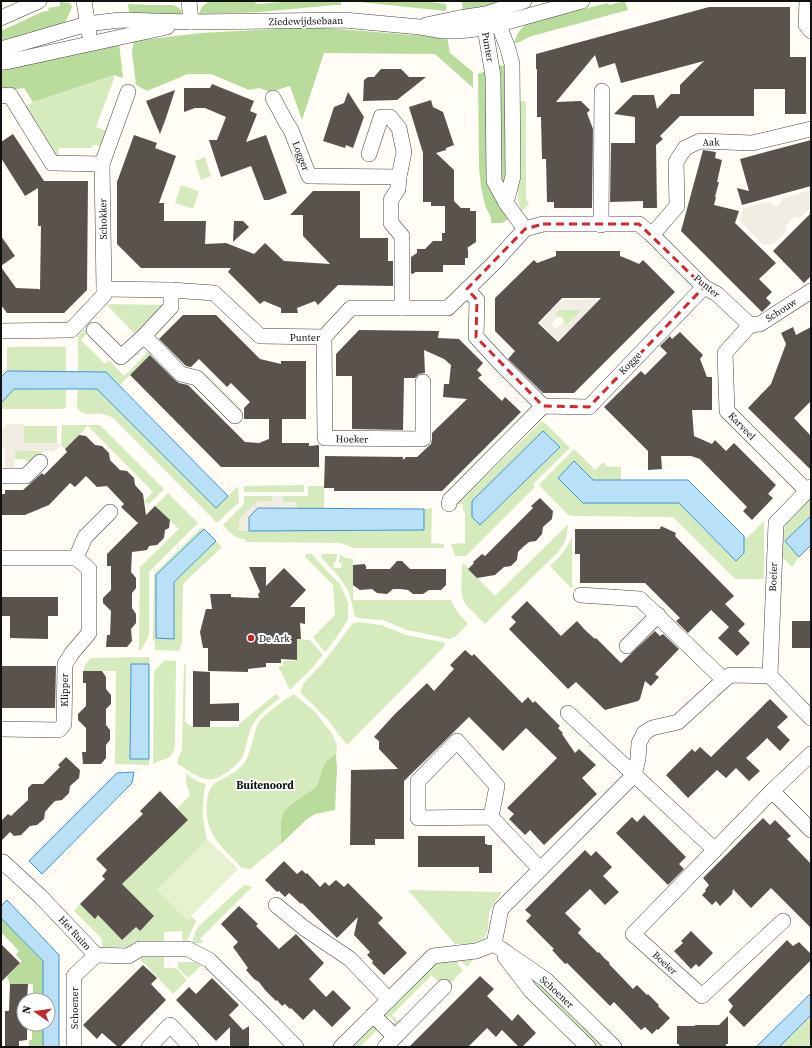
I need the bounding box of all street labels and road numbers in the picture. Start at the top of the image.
street label: Ziedewijdsebaan [269,14,343,28]
street label: Punter [479,31,497,64]
street label: Aak [702,135,720,149]
street label: Logger [289,139,313,173]
street label: Schokker [96,197,110,240]
street label: Punter [691,271,723,301]
street label: Schouw [763,295,799,325]
street label: Punter [290,331,321,344]
street label: Kogge [616,349,644,377]
street label: Karveel [726,409,758,443]
street label: Hoeker [335,432,369,446]
street label: Boeier [766,561,780,592]
street label: Klipper [58,673,71,707]
street label: Het Ruim [56,913,94,953]
street label: Boeier [650,948,681,978]
street label: Schoener [537,973,577,1012]
street label: Schoener [68,986,81,1029]

